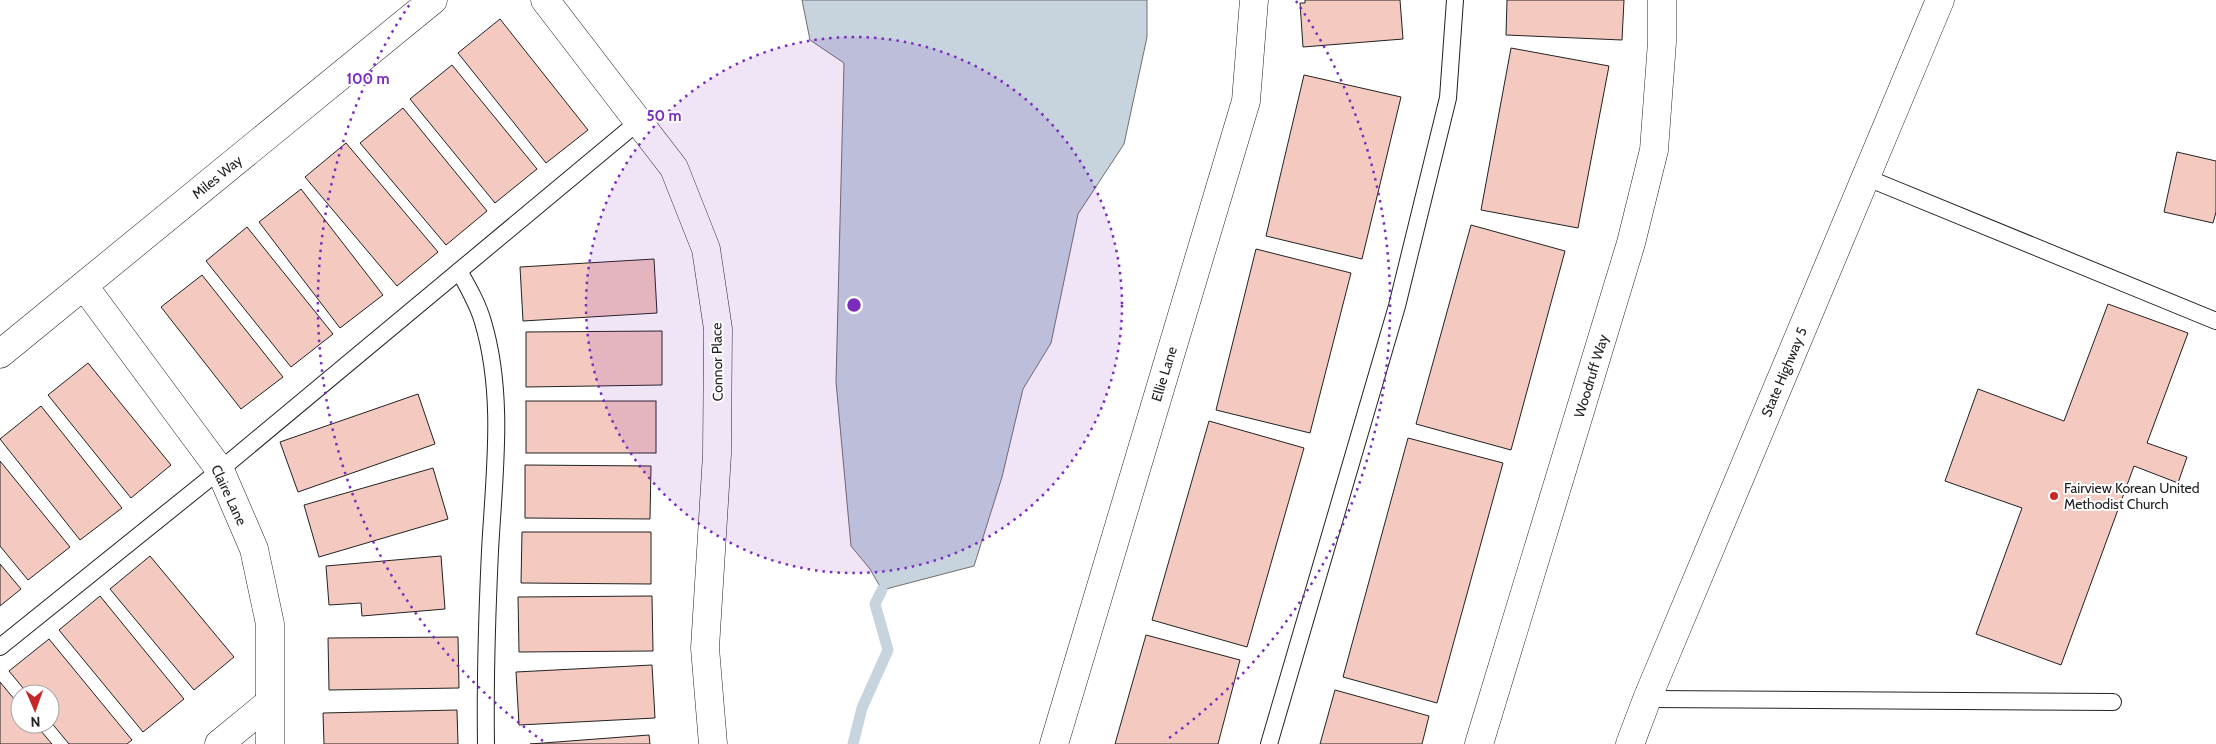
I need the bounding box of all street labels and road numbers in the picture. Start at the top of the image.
street label: Miles Way [188,151,246,203]
street label: Connor Place [707,323,727,401]
street label: State Highway 5 [1757,324,1811,420]
street label: Woodruff Way [1570,332,1612,420]
street label: Ellie Lane [1147,344,1181,404]
street label: Claire Lane [207,462,251,528]

